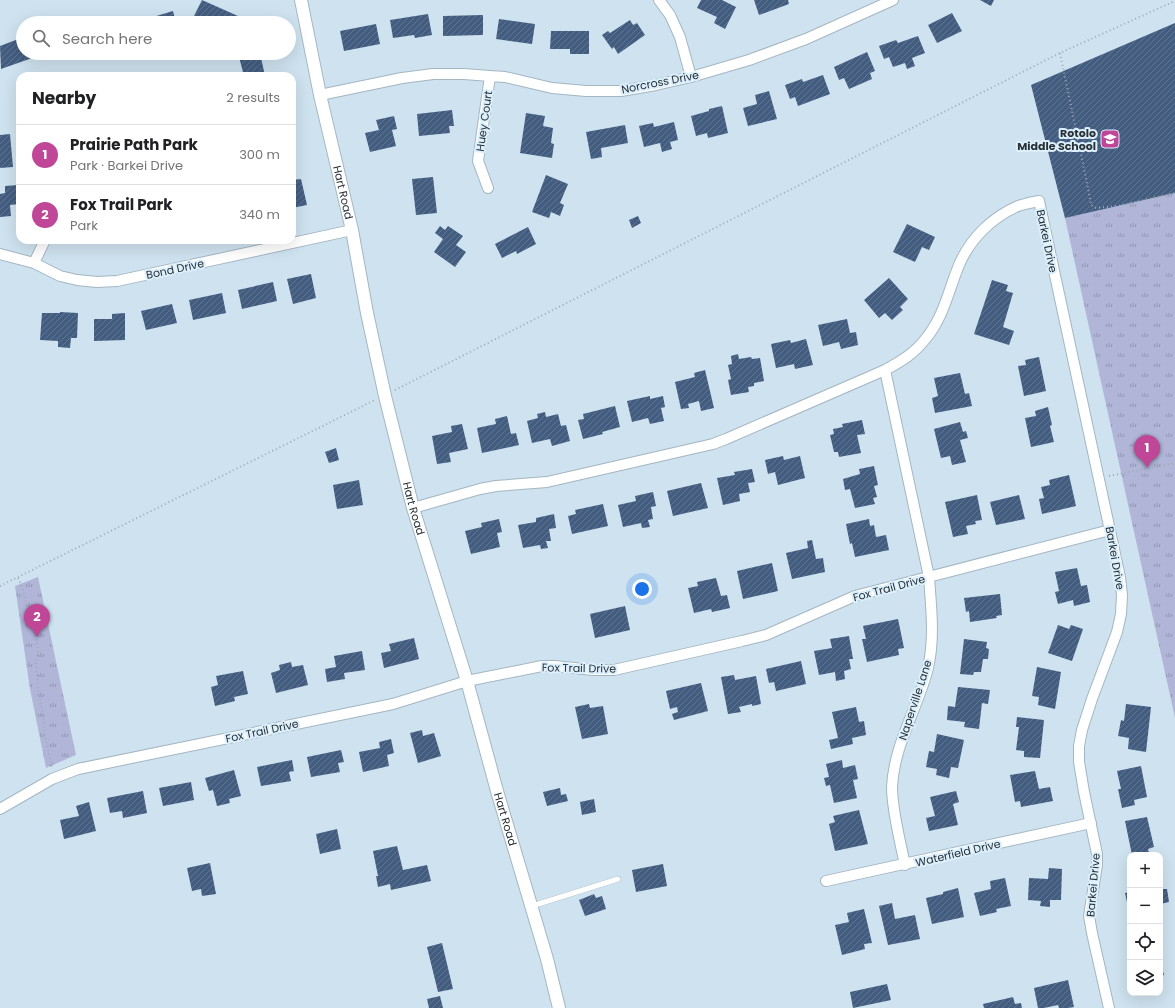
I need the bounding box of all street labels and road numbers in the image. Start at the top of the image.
street label: Norcross Drive [620,67,700,97]
street label: Huey Court [472,90,496,152]
street label: Hart Road [329,164,357,221]
street label: Barkei Drive [1033,208,1062,274]
street label: Bond Drive [145,255,206,283]
street label: Hart Road [399,480,429,537]
street label: Barkei Drive [1102,525,1128,591]
street label: Fox Trail Drive [851,571,927,605]
street label: Naperville Lane [894,658,936,742]
street label: Fox Trail Drive [542,659,616,677]
street label: Fox Trail Drive [224,715,300,747]
street label: Hart Road [490,791,521,848]
street label: Waterfield Drive [914,835,1002,871]
street label: Barkei Drive [1082,852,1104,918]

